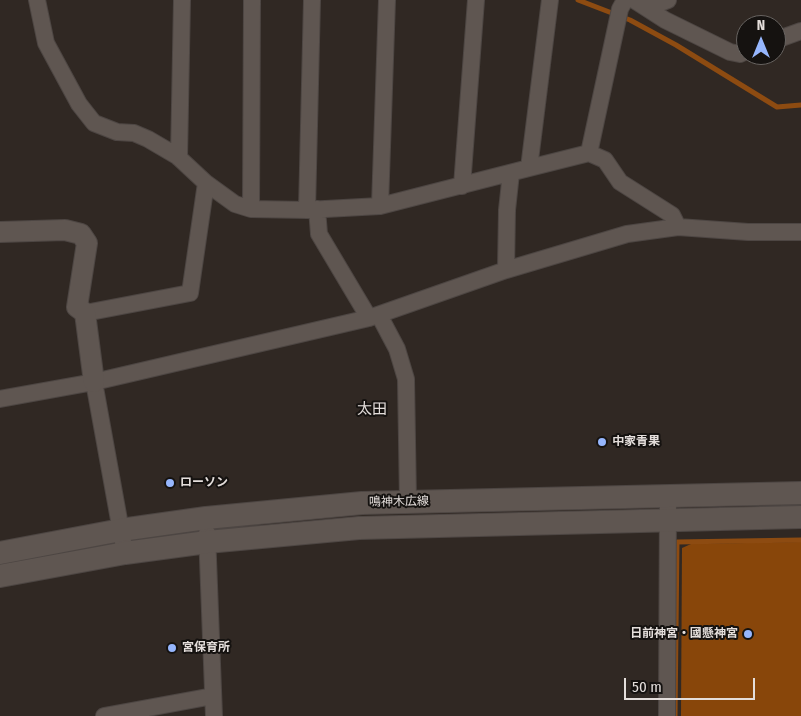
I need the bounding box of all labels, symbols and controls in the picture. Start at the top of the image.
north arrow [736,15,786,65]
text: N [757,17,765,34]
district label: 太田 [357,401,387,419]
place label: 中家青果 [612,435,660,449]
marker: 中家青果 [596,436,608,448]
place label: ローソン [180,476,228,490]
marker: ローソン [164,477,176,489]
street label: 鳴神木広線 [369,494,429,510]
place label: 日前神宮・國懸神宮 [630,627,738,641]
marker: 日前神宮・國懸神宮 [742,628,754,640]
place label: 宮保育所 [182,641,230,655]
marker: 宮保育所 [166,642,178,654]
scale bar [626,668,757,700]
text: 50 m [632,678,662,696]

